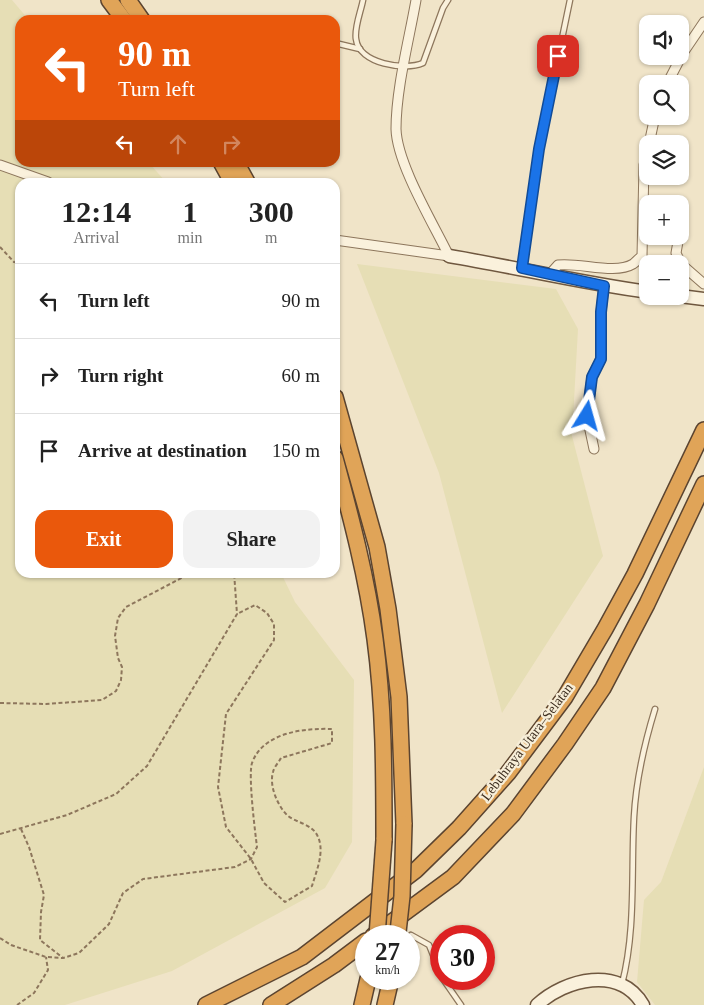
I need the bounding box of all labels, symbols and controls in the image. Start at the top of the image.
map controls [639,15,689,305]
button: sound [639,15,689,65]
icon: left [35,35,100,100]
text: 90 m [118,35,191,74]
pin [537,35,579,77]
icon: arrive [544,42,572,70]
button: search [639,75,689,125]
text: Turn left [118,76,195,101]
icon: left [111,130,139,158]
icon: ahead [164,130,192,158]
icon: right [217,130,245,158]
button: layers [639,135,689,185]
text: 12:14 [61,195,131,228]
text: 1 [182,195,197,228]
text: 300 [249,195,294,228]
button: + [639,195,689,245]
text: Arrival [73,229,119,246]
text: min [178,229,202,246]
text: m [265,229,277,246]
button: − [639,255,689,305]
icon: left [35,287,63,315]
text: Turn left [78,290,150,311]
text: 90 m [281,290,320,311]
icon: right [35,362,63,390]
text: Turn right [78,365,163,386]
text: 60 m [281,365,320,386]
position arrow [560,389,612,441]
icon: arrive [35,437,63,465]
text: Arrive at destination [78,440,247,461]
text: 150 m [272,440,320,461]
button: Exit [35,510,173,568]
button: Share [183,510,320,568]
street label: Lebuhraya Utara–Selatan [478,681,576,803]
speed limit sign: 30 [430,925,495,990]
text: 27 [375,938,400,965]
text: km/h [375,963,400,977]

